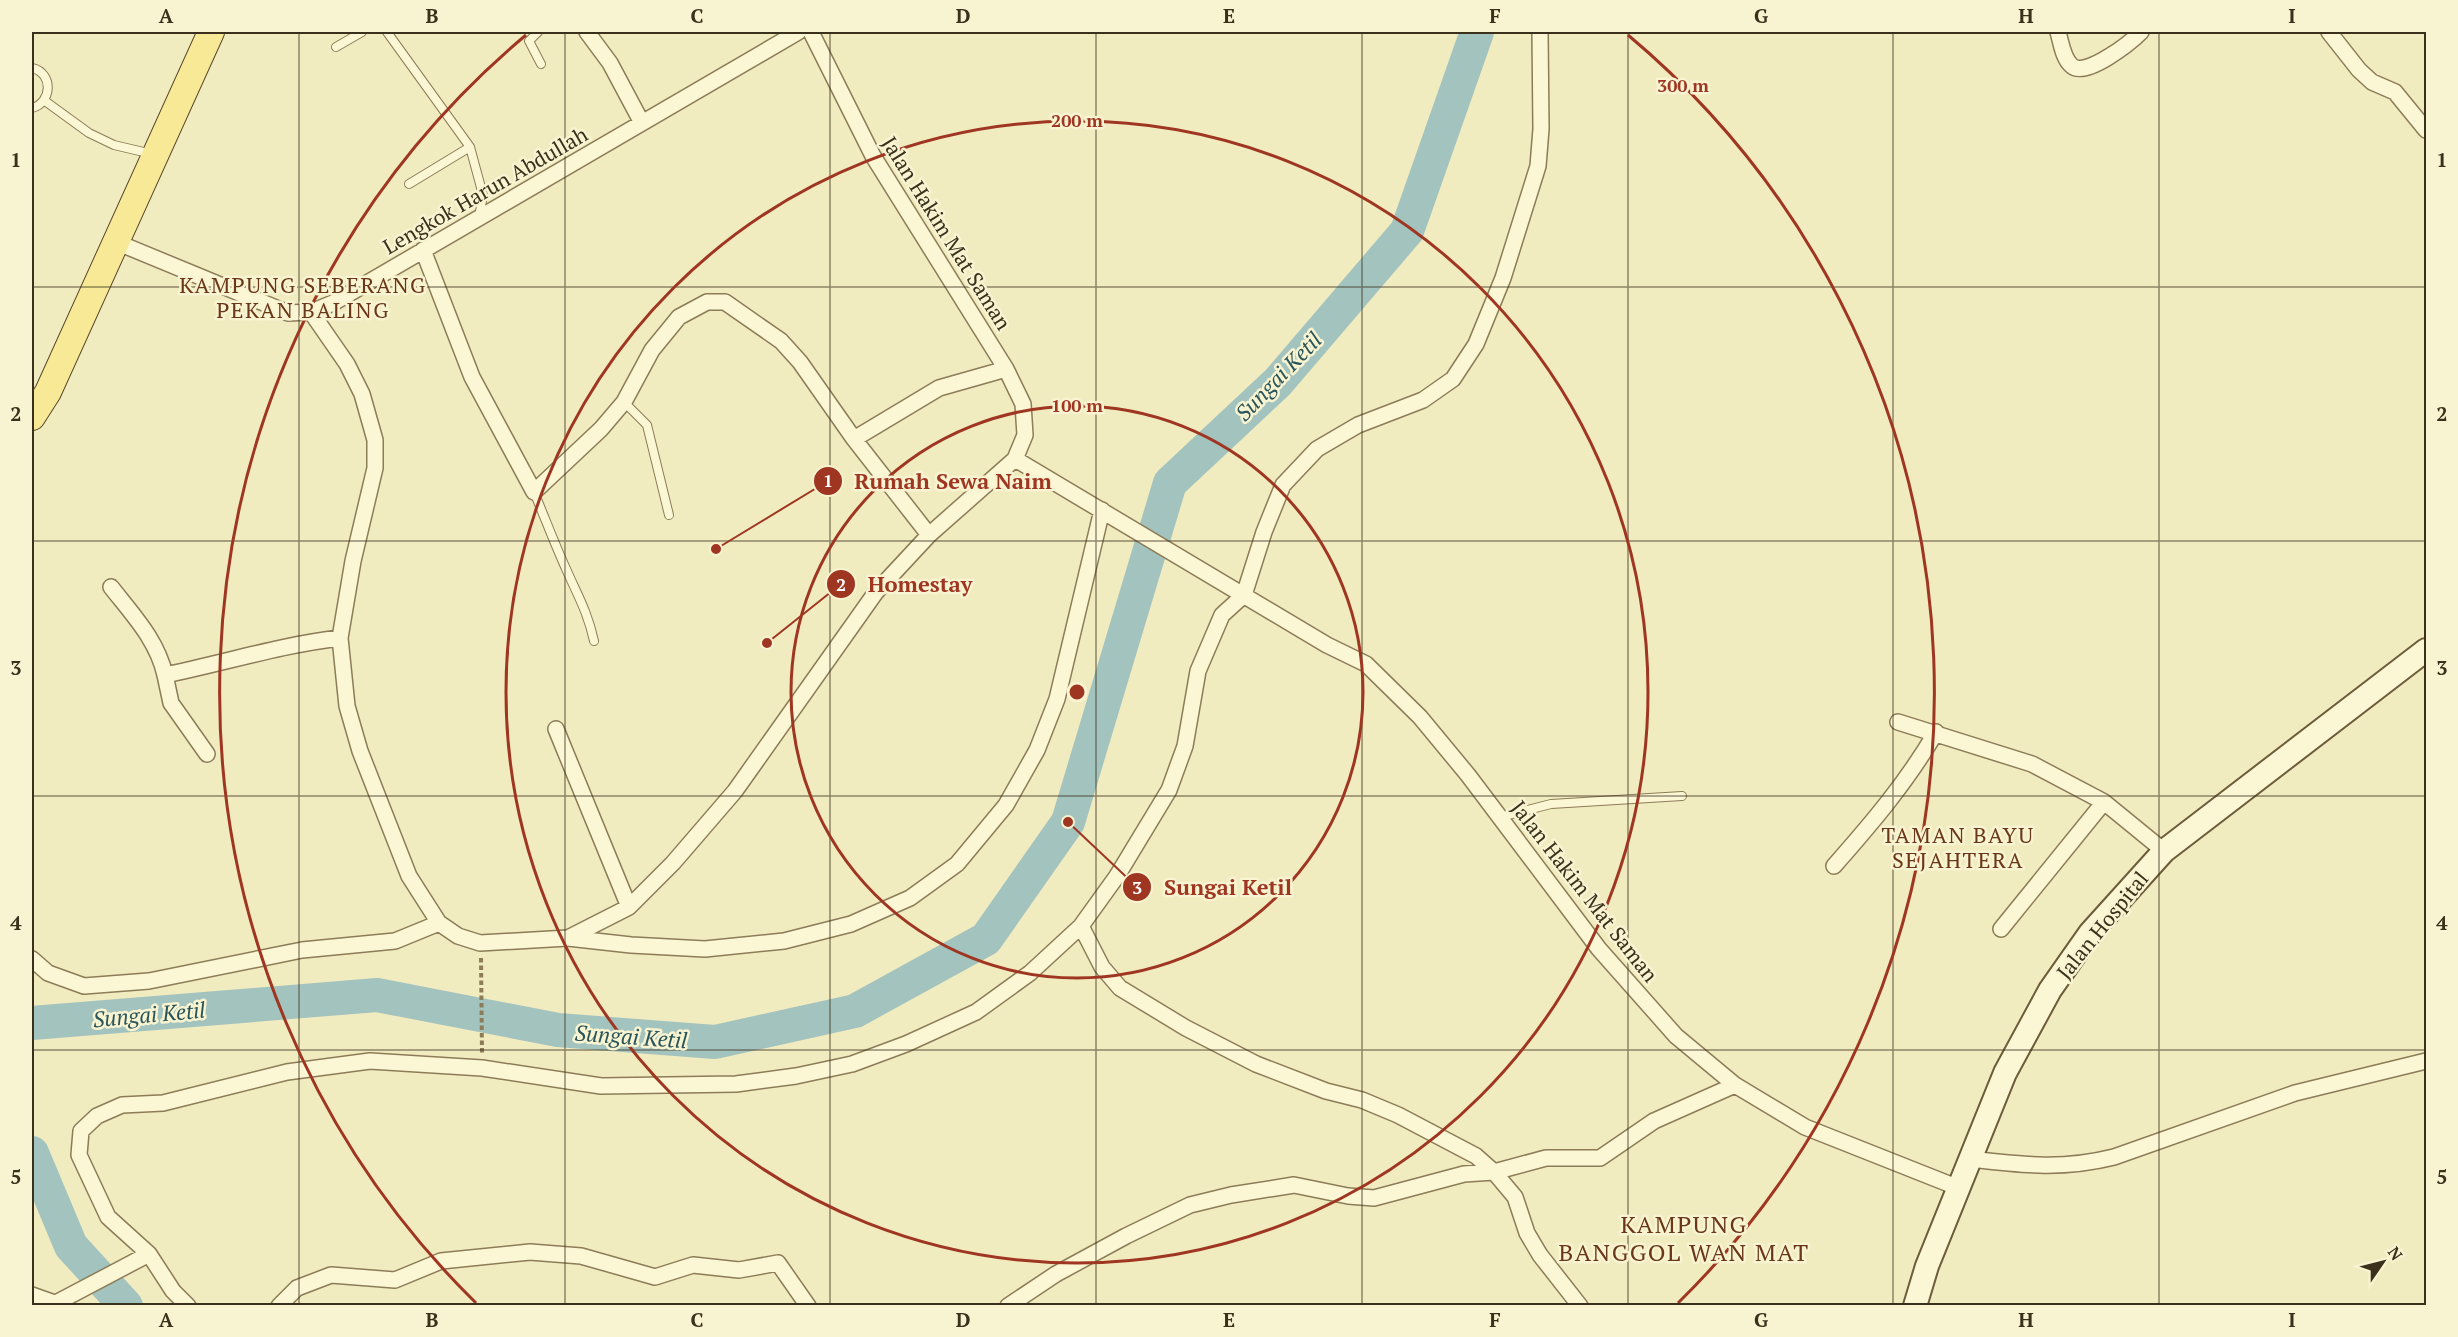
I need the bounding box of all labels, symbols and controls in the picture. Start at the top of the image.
text: A [159,2,174,29]
text: B [426,2,439,29]
text: C [690,2,704,29]
text: D [956,2,970,29]
text: E [1223,2,1235,29]
text: F [1489,2,1501,29]
text: G [1754,2,1768,29]
text: H [2018,2,2034,29]
text: I [2288,2,2296,29]
text: 300 m [1657,73,1709,97]
text: 200 m [1051,108,1103,132]
street label: Lengkok Harun Abdullah [378,120,592,260]
street label: Jalan Hakim Mat Saman [876,131,1018,336]
text: 1 [10,146,22,173]
text: 1 [2436,146,2448,173]
district label: KAMPUNG SEBERANG PEKAN BALING [179,270,427,324]
water label: Sungai Ketil [1228,325,1328,427]
text: 100 m [1051,393,1103,417]
text: 2 [10,400,22,427]
text: 2 [2436,400,2448,427]
callout: Rumah Sewa Naim [813,461,1064,501]
text: Rumah Sewa Naim [854,466,1052,495]
text: 1 [823,468,833,492]
callout: Homestay [826,564,984,604]
text: Homestay [868,569,973,598]
text: 2 [836,572,846,596]
text: 3 [10,654,22,681]
text: 3 [2436,654,2448,681]
centre of rings [1067,682,1087,702]
street label: Jalan Hakim Mat Saman [1505,794,1665,988]
district label: TAMAN BAYU SEJAHTERA [1882,820,2034,874]
street label: Jalan Hospital [2050,865,2154,985]
callout: Sungai Ketil [1122,867,1304,907]
text: Sungai Ketil [1164,872,1292,901]
text: 3 [1132,875,1142,899]
text: 4 [10,909,22,936]
text: 4 [2436,909,2448,936]
water label: Sungai Ketil [92,995,206,1033]
water label: Sungai Ketil [574,1018,688,1054]
text: 5 [10,1163,22,1190]
text: 5 [2436,1163,2448,1190]
district label: KAMPUNG BANGGOL WAN MAT [1558,1208,1810,1268]
north arrow [2353,1232,2413,1292]
text: N [2383,1242,2408,1265]
text: A [159,1306,174,1333]
text: B [426,1306,439,1333]
text: C [690,1306,704,1333]
text: D [956,1306,970,1333]
text: E [1223,1306,1235,1333]
text: F [1489,1306,1501,1333]
text: G [1754,1306,1768,1333]
text: H [2018,1306,2034,1333]
text: I [2288,1306,2296,1333]

